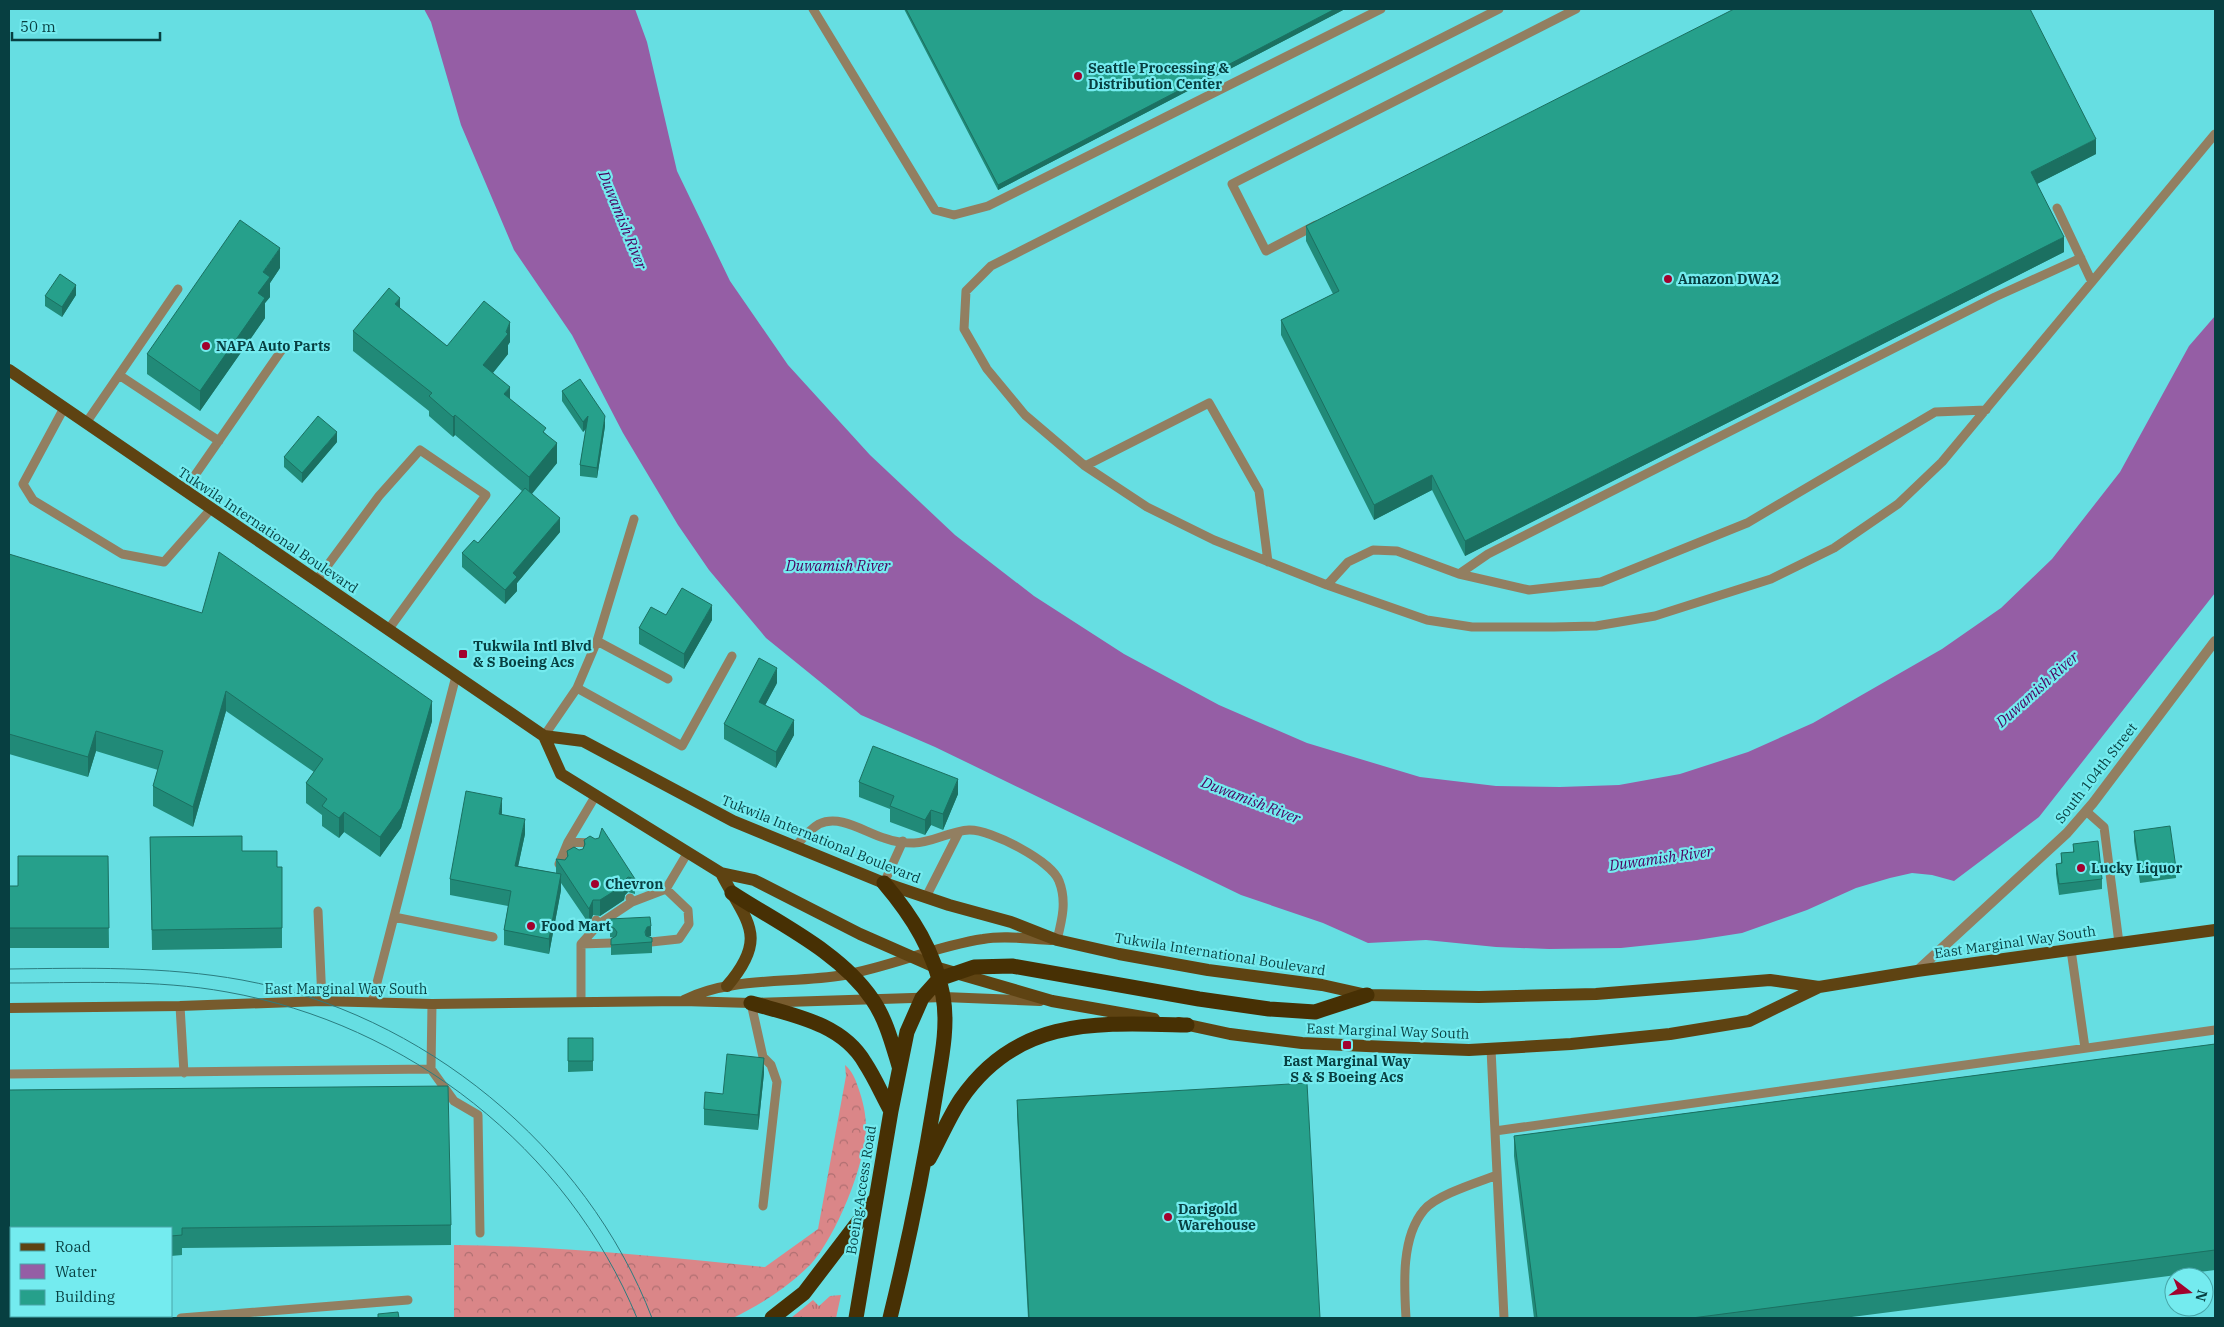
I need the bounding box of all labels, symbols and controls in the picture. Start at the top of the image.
scale bar [12,10,160,42]
text: 50 m [20,17,56,36]
place label: Seattle Processing & Distribution Center [1088,59,1229,93]
marker: Seattle Processing & Distribution Center [1072,70,1084,82]
water label: Duwamish River [594,167,652,273]
place label: Amazon DWA2 [1678,270,1779,288]
marker: Amazon DWA2 [1662,273,1674,285]
place label: NAPA Auto Parts [216,337,330,355]
marker: NAPA Auto Parts [200,340,212,352]
street label: Tukwila International Boulevard [174,463,362,597]
water label: Duwamish River [785,556,891,575]
place label: Tukwila Intl Blvd & S Boeing Acs [473,637,592,671]
water label: Duwamish River [1991,647,2083,732]
marker: Tukwila Intl Blvd & S Boeing Acs [457,648,469,660]
street label: South 104th Street [2051,719,2141,827]
water label: Duwamish River [1198,772,1304,828]
street label: Tukwila International Boulevard [719,791,924,888]
water label: Duwamish River [1607,841,1715,875]
place label: Lucky Liquor [2091,859,2182,877]
marker: Lucky Liquor [2075,862,2087,874]
place label: Chevron [605,875,663,893]
marker: Chevron [589,878,601,890]
place label: Food Mart [541,917,611,935]
marker: Food Mart [525,920,537,932]
street label: East Marginal Way South [1933,922,2097,962]
street label: Tukwila International Boulevard [1113,928,1327,980]
street label: East Marginal Way South [264,980,428,998]
street label: East Marginal Way South [1306,1019,1470,1043]
marker: East Marginal Way S & S Boeing Acs [1341,1039,1353,1051]
place label: East Marginal Way S & S Boeing Acs [1283,1052,1411,1086]
street label: Boeing Access Road [842,1124,880,1256]
place label: Darigold Warehouse [1178,1200,1256,1234]
marker: Darigold Warehouse [1162,1211,1174,1223]
legend [10,1227,172,1317]
text: Road [55,1237,91,1256]
text: Water [55,1262,97,1281]
north arrow [2164,1267,2214,1317]
text: Building [55,1287,115,1306]
text: N [2191,1288,2212,1303]

